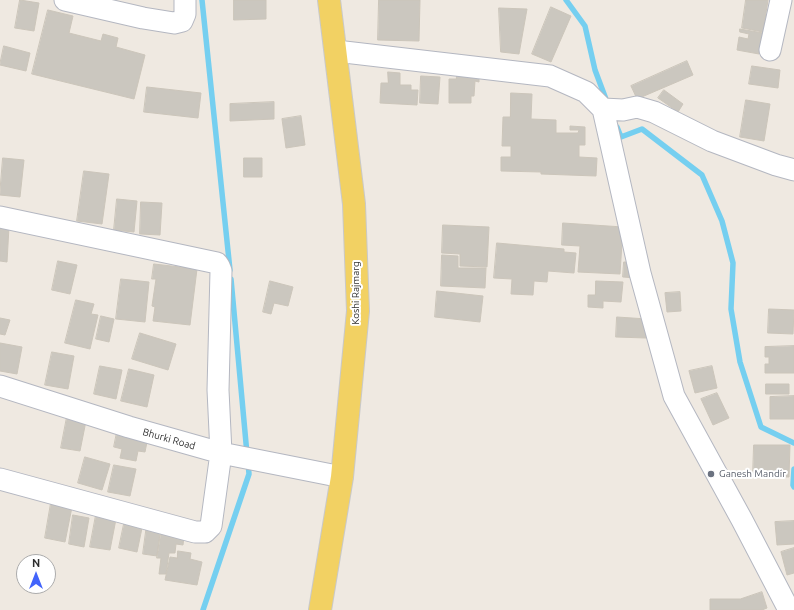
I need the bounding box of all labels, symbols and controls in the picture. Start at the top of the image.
street label: Koshi Rajmarg [350,261,362,325]
street label: Bhurki Road [141,426,197,452]
place label: Ganesh Mandir [719,468,786,480]
marker: Ganesh Mandir [706,469,716,479]
north arrow [16,554,56,594]
text: N [32,557,40,569]

